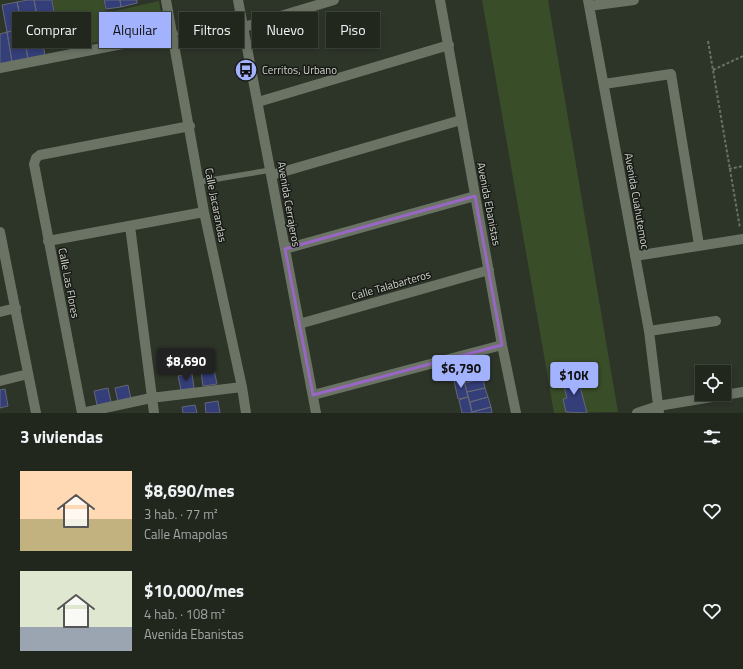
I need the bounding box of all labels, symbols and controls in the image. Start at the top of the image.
chip: Comprar [12,12,91,48]
chip: Alquilar [99,12,171,48]
chip: Filtros [179,12,244,48]
chip: Nuevo [252,12,318,48]
chip: Piso [326,12,380,48]
bus stop icon: Cerritos, Urbano [233,57,259,83]
place label: Cerritos, Urbano [262,62,337,78]
street label: Avenida Cuahutemoc [621,152,653,251]
street label: Avenida Cerrajeros [274,160,304,248]
street label: Avenida Ebanistas [473,161,505,247]
street label: Calle Jacarandas [201,167,231,243]
street label: Calle Las Flores [54,246,84,320]
street label: Calle Talabarteros [349,266,433,304]
pin: $8,690 [153,348,219,382]
text: $8,690 [166,351,206,371]
pin: $6,790 [428,355,494,389]
text: $6,790 [441,358,481,378]
pin: $10K [550,362,598,396]
text: $10K [559,365,589,385]
map controls [695,365,731,401]
button: locate [695,365,731,401]
text: 3 viviendas [20,424,103,450]
icon: filters [701,426,723,448]
text: $8,690/mes [144,478,235,504]
icon: home [52,487,100,535]
icon: heart [701,500,723,522]
text: 3 hab. · 77 m² [144,504,218,524]
text: Calle Amapolas [144,524,227,544]
text: $10,000/mes [144,578,244,604]
icon: home [52,587,100,635]
icon: heart [701,600,723,622]
text: 4 hab. · 108 m² [144,604,225,624]
text: Avenida Ebanistas [144,624,244,644]

